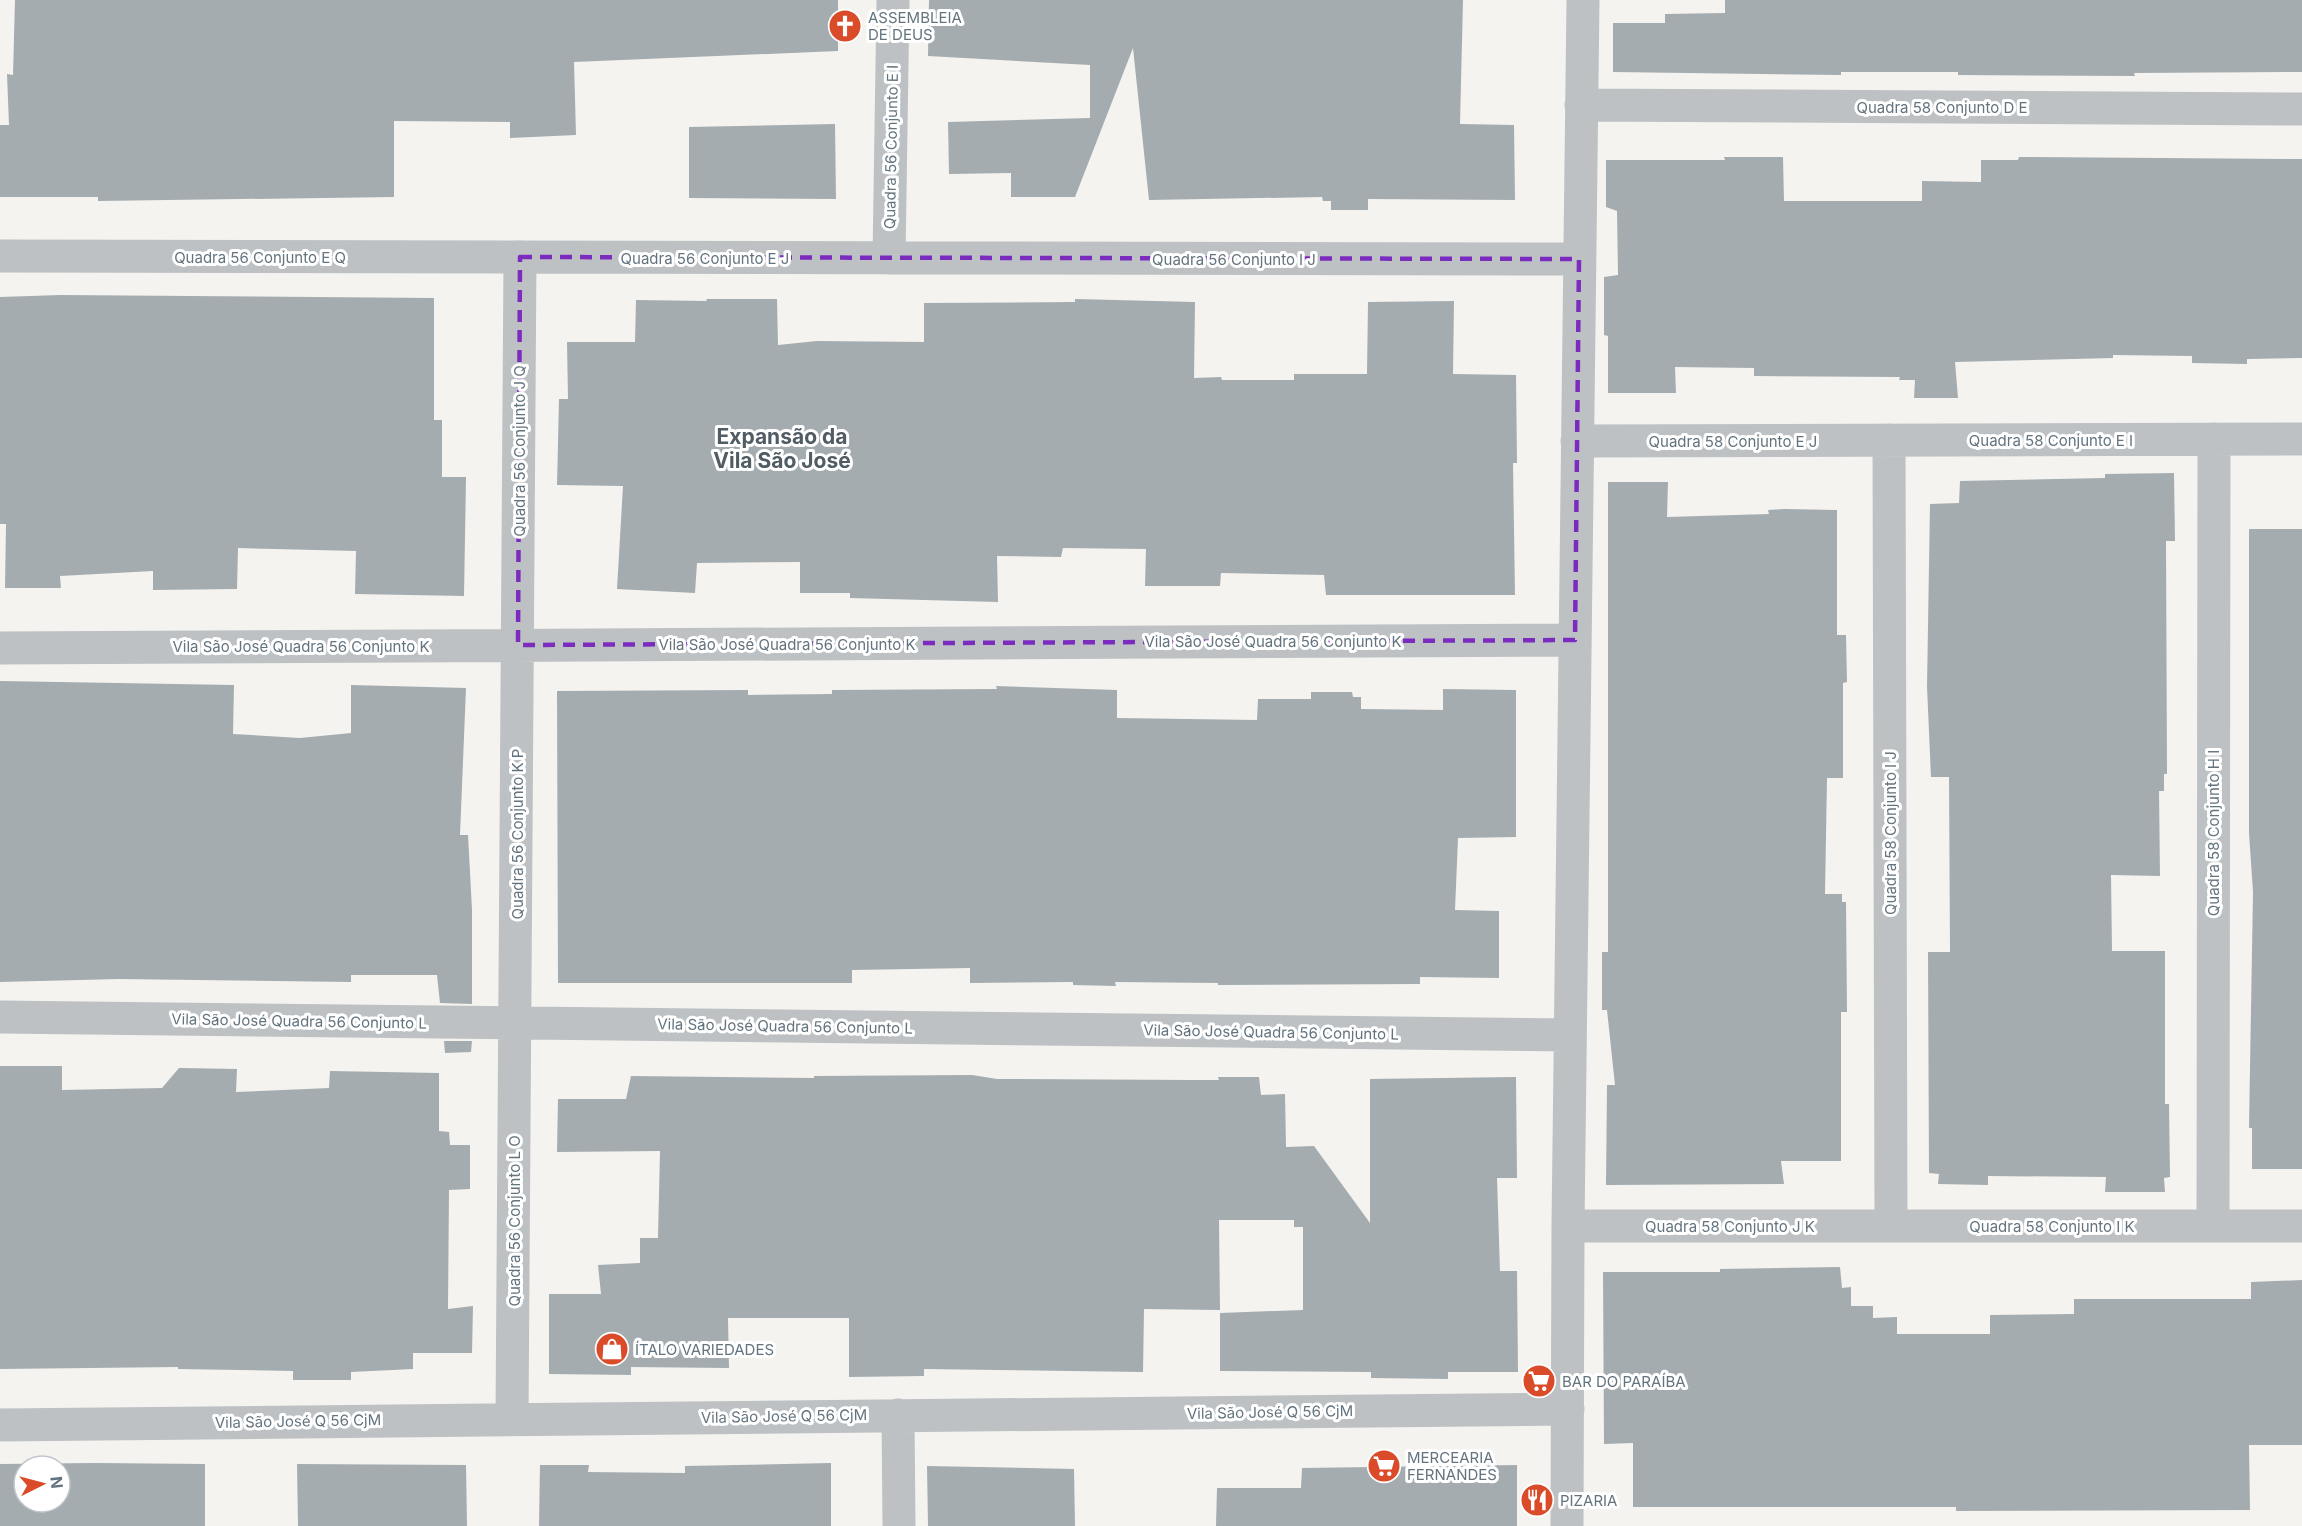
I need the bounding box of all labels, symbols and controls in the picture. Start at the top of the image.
church icon: ASSEMBLEIA DE DEUS [827,8,863,44]
place label: ASSEMBLEIA DE DEUS [868,8,962,44]
street label: Quadra 56 Conjunto E I [880,65,902,229]
street label: Quadra 58 Conjunto D E [1856,98,2028,117]
street label: Quadra 56 Conjunto E Q [174,248,346,267]
street label: Quadra 56 Conjunto E J [621,249,789,268]
street label: Quadra 56 Conjunto I J [1152,250,1316,269]
street label: Quadra 56 Conjunto J Q [510,365,529,537]
district label: Expansão da Vila São José [713,424,851,473]
street label: Quadra 58 Conjunto E I [1969,431,2133,450]
street label: Quadra 58 Conjunto E J [1649,432,1817,451]
street label: Vila São José Quadra 56 Conjunto K [1144,632,1402,651]
street label: Vila São José Quadra 56 Conjunto K [658,635,916,654]
street label: Vila São José Quadra 56 Conjunto K [172,637,430,656]
street label: Quadra 56 Conjunto K P [508,749,527,919]
street label: Quadra 58 Conjunto H I [2204,750,2223,916]
street label: Quadra 58 Conjunto I J [1881,751,1900,915]
street label: Vila São José Quadra 56 Conjunto L [171,1009,427,1033]
street label: Vila São José Quadra 56 Conjunto L [657,1014,913,1038]
street label: Vila São José Quadra 56 Conjunto L [1143,1020,1399,1044]
street label: Quadra 56 Conjunto L O [505,1135,524,1307]
street label: Quadra 58 Conjunto J K [1645,1217,1815,1236]
street label: Quadra 58 Conjunto I K [1969,1217,2135,1236]
shop icon: ÍTALO VARIEDADES [594,1331,630,1367]
place label: ÍTALO VARIEDADES [635,1340,774,1359]
supermarket icon: BAR DO PARAÍBA [1521,1363,1557,1399]
place label: BAR DO PARAÍBA [1562,1372,1686,1391]
street label: Vila São José Q 56 CjM [1187,1401,1353,1423]
street label: Vila São José Q 56 CjM [701,1405,867,1427]
street label: Vila São José Q 56 CjM [215,1410,381,1432]
supermarket icon: MERCEARIA FERNANDES [1366,1448,1402,1484]
place label: MERCEARIA FERNANDES [1407,1448,1497,1484]
north arrow [12,1454,72,1514]
text: N [46,1475,68,1490]
restaurant icon: PIZARIA [1519,1482,1555,1518]
place label: PIZARIA [1560,1491,1617,1510]

